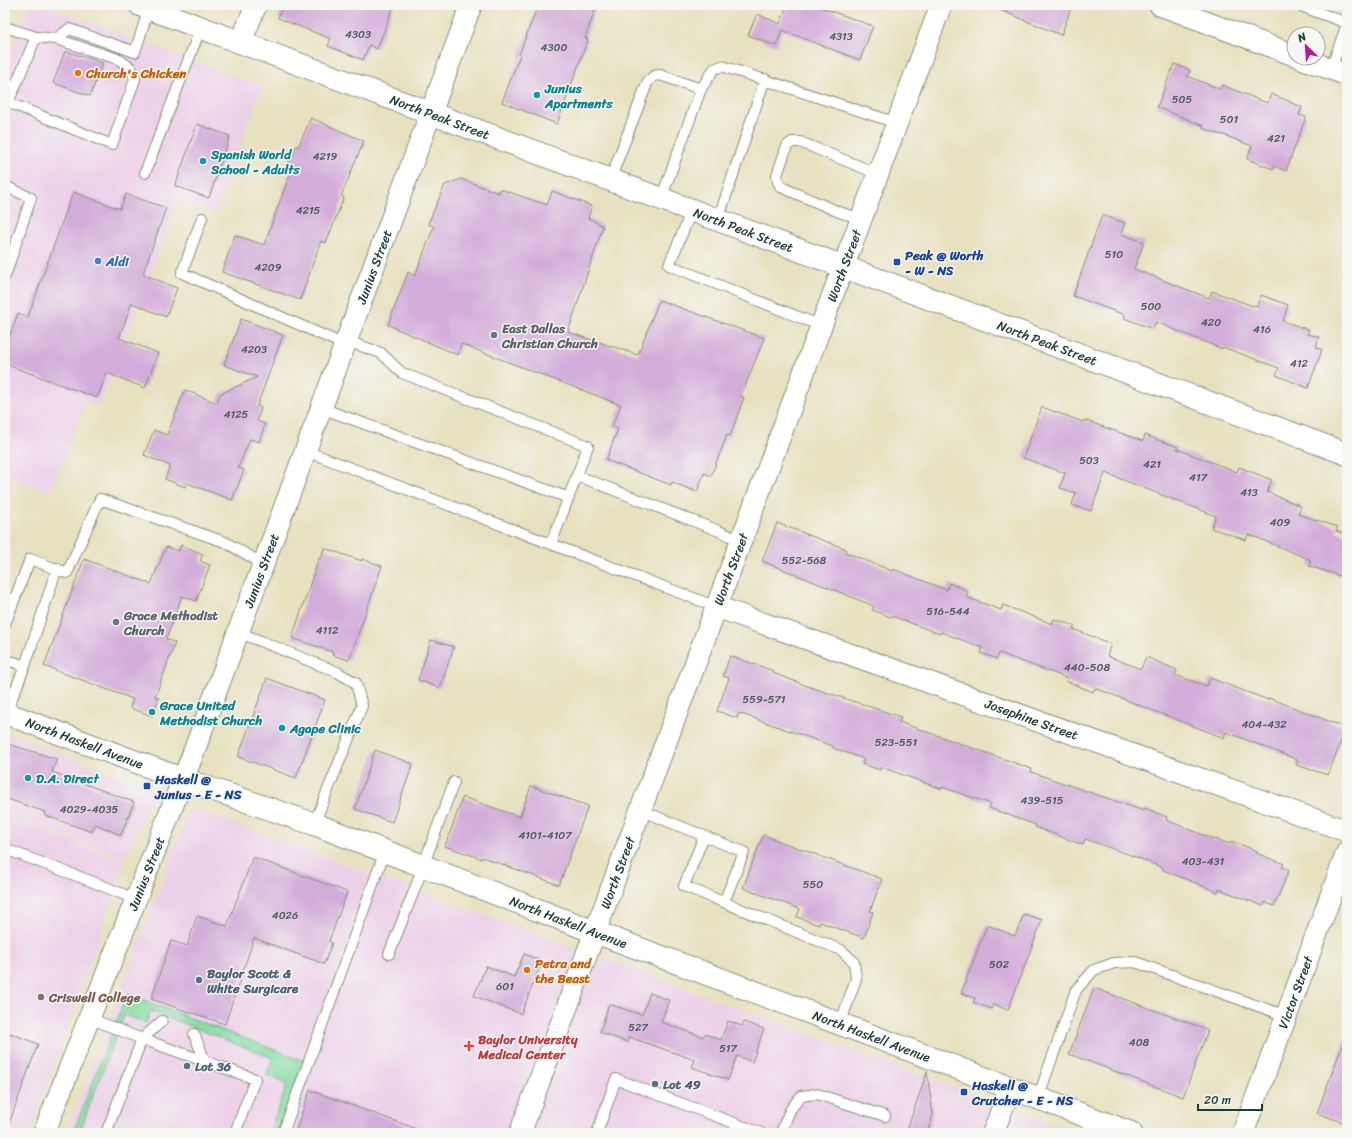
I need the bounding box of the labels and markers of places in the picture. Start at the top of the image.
place label: Church's Chicken [85,62,187,85]
marker: Church's Chicken [73,68,83,78]
place label: Junius Apartments [544,77,613,115]
marker: Junius Apartments [532,90,542,100]
place label: Spanish World School - Adults [210,143,300,181]
marker: Spanish World School - Adults [198,156,208,166]
place label: Peak @ Worth - W - NS [905,244,984,282]
place label: Aldi [105,250,130,273]
marker: Aldi [93,256,103,266]
marker: Peak @ Worth - W - NS [892,257,902,267]
place label: East Dallas Christian Church [501,317,598,355]
marker: East Dallas Christian Church [489,330,499,340]
place label: Grace Methodist Church [123,604,218,642]
marker: Grace Methodist Church [111,617,121,627]
place label: Grace United Methodist Church [159,694,263,732]
marker: Grace United Methodist Church [147,707,157,717]
place label: Agape Clinic [289,717,362,740]
marker: Agape Clinic [277,723,287,733]
place label: D.A. Direct [36,767,99,790]
place label: Haskell @ Junius - E - NS [154,768,242,806]
marker: D.A. Direct [23,773,33,783]
marker: Haskell @ Junius - E - NS [142,781,152,791]
place label: Petra and the Beast [535,952,592,990]
place label: Baylor Scott & White Surgicare [207,962,299,1000]
marker: Petra and the Beast [522,965,532,975]
marker: Baylor Scott & White Surgicare [194,975,204,985]
place label: Criswell College [48,986,141,1009]
marker: Criswell College [36,992,46,1002]
place label: Baylor University Medical Center [477,1028,578,1066]
marker: Baylor University Medical Center [463,1040,475,1052]
place label: Lot 36 [195,1055,232,1078]
marker: Lot 36 [182,1061,192,1071]
place label: Lot 49 [663,1073,701,1096]
place label: Haskell @ Crutcher - E - NS [971,1074,1074,1112]
marker: Lot 49 [650,1079,660,1089]
marker: Haskell @ Crutcher - E - NS [959,1087,969,1097]

